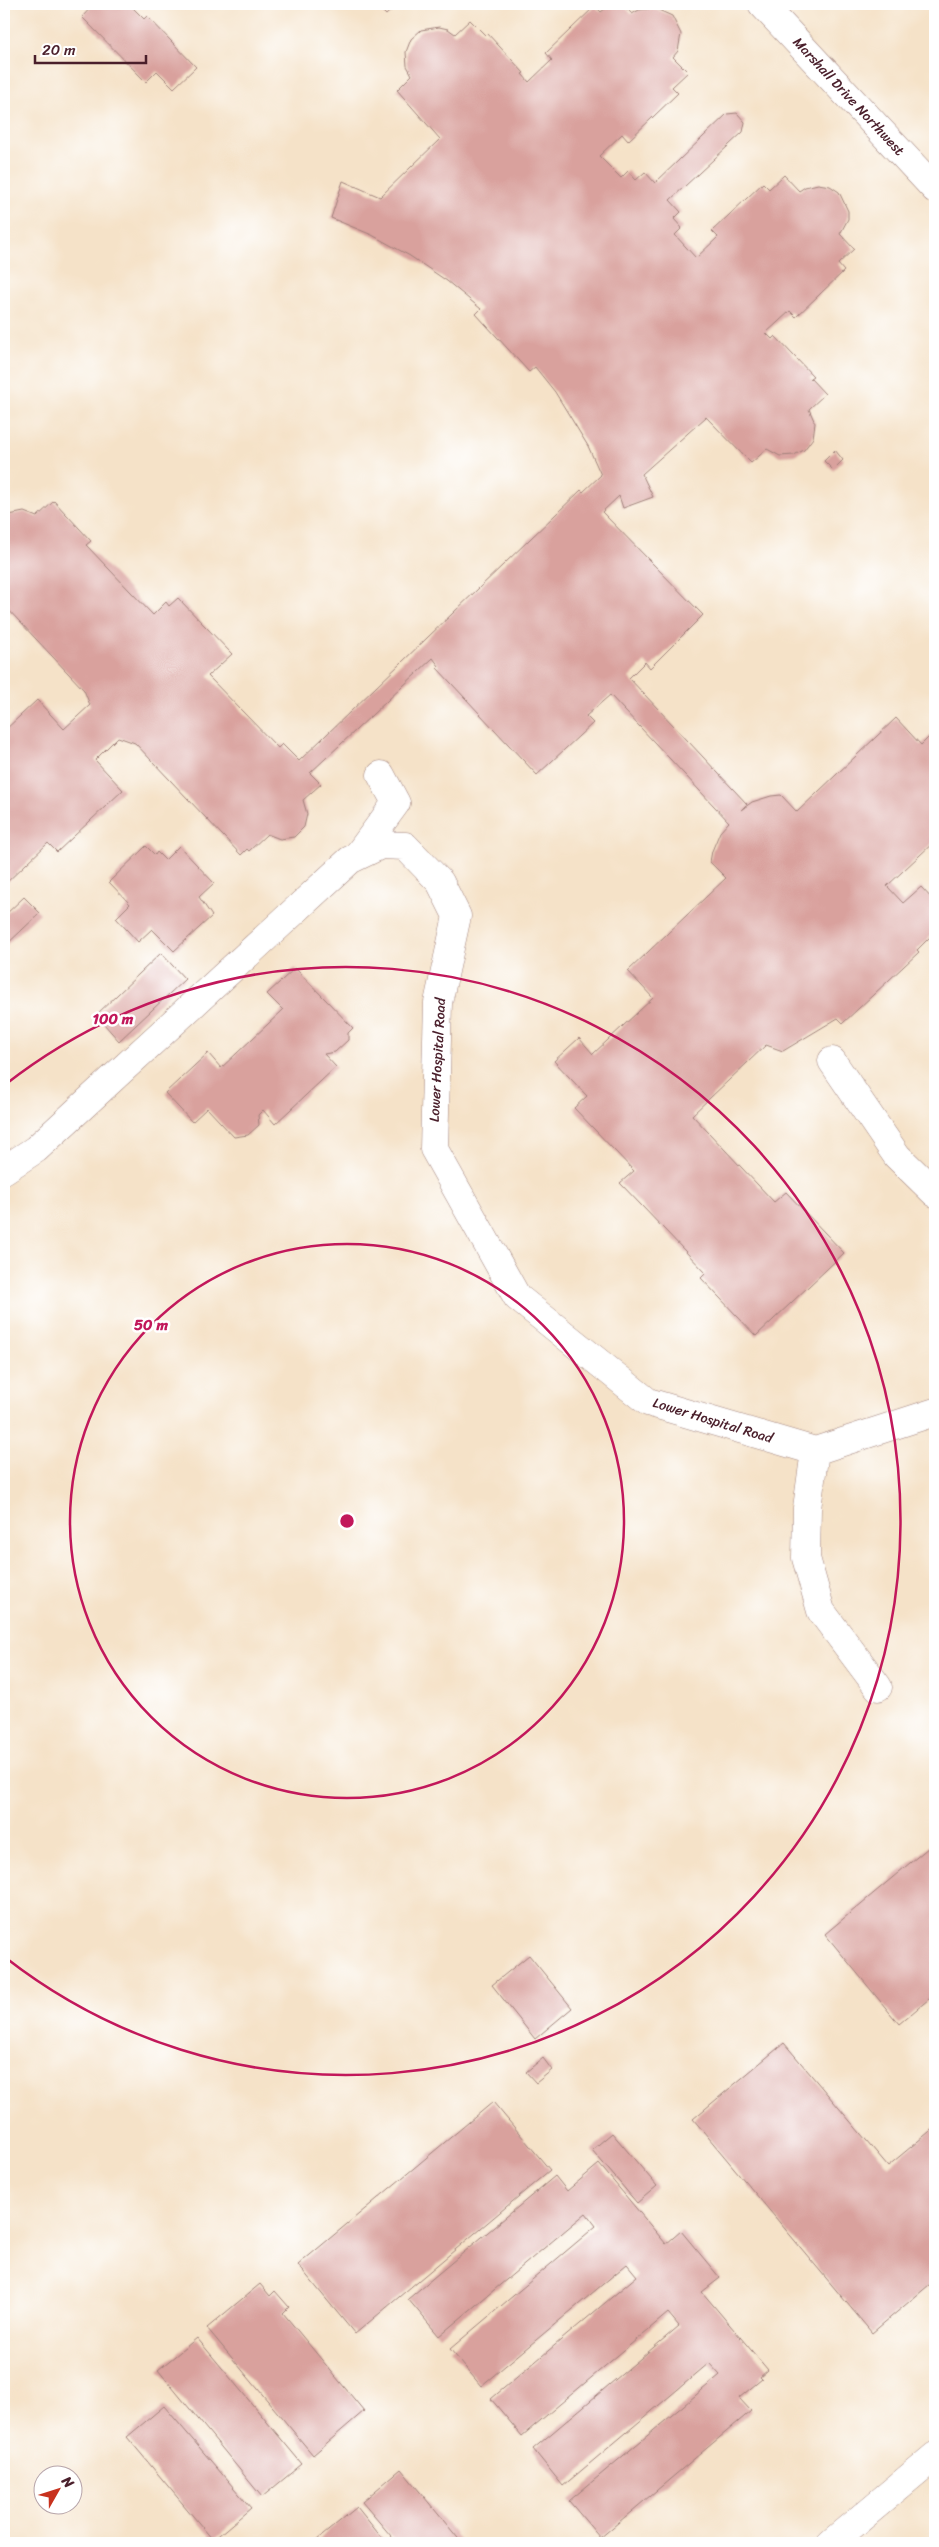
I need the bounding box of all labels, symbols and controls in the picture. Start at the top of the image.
street label: Marshall Drive Northwest [786,31,911,162]
scale bar [35,32,146,64]
text: 20 m [42,37,76,63]
street label: Lower Hospital Road [422,996,453,1123]
text: 100 m [93,1006,134,1032]
text: 50 m [134,1312,169,1338]
street label: Lower Hospital Road [650,1390,777,1451]
centre of rings [338,1512,356,1530]
north arrow [32,2464,82,2514]
text: N [54,2470,81,2494]

